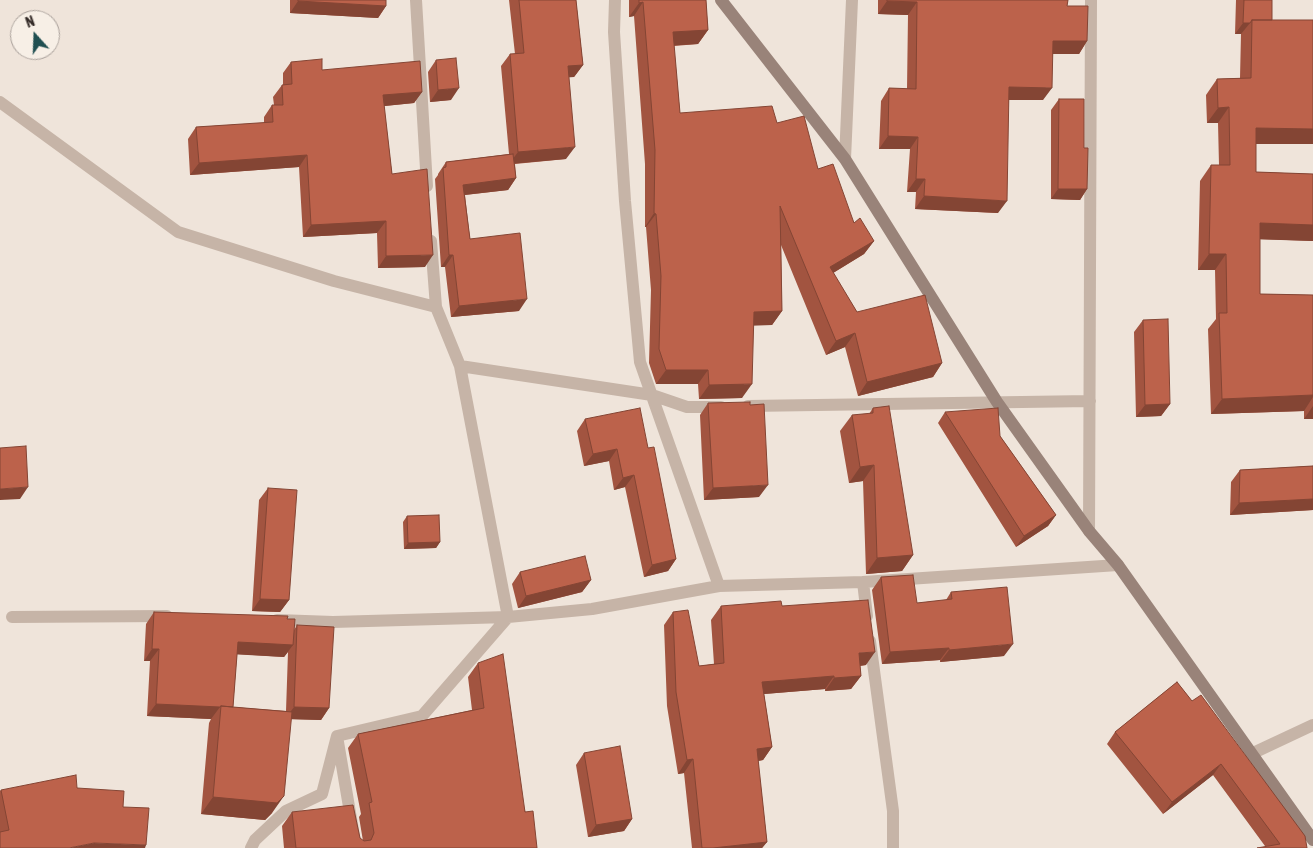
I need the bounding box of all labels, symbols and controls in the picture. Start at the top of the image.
north arrow [10,10,60,60]
text: N [24,13,37,31]

